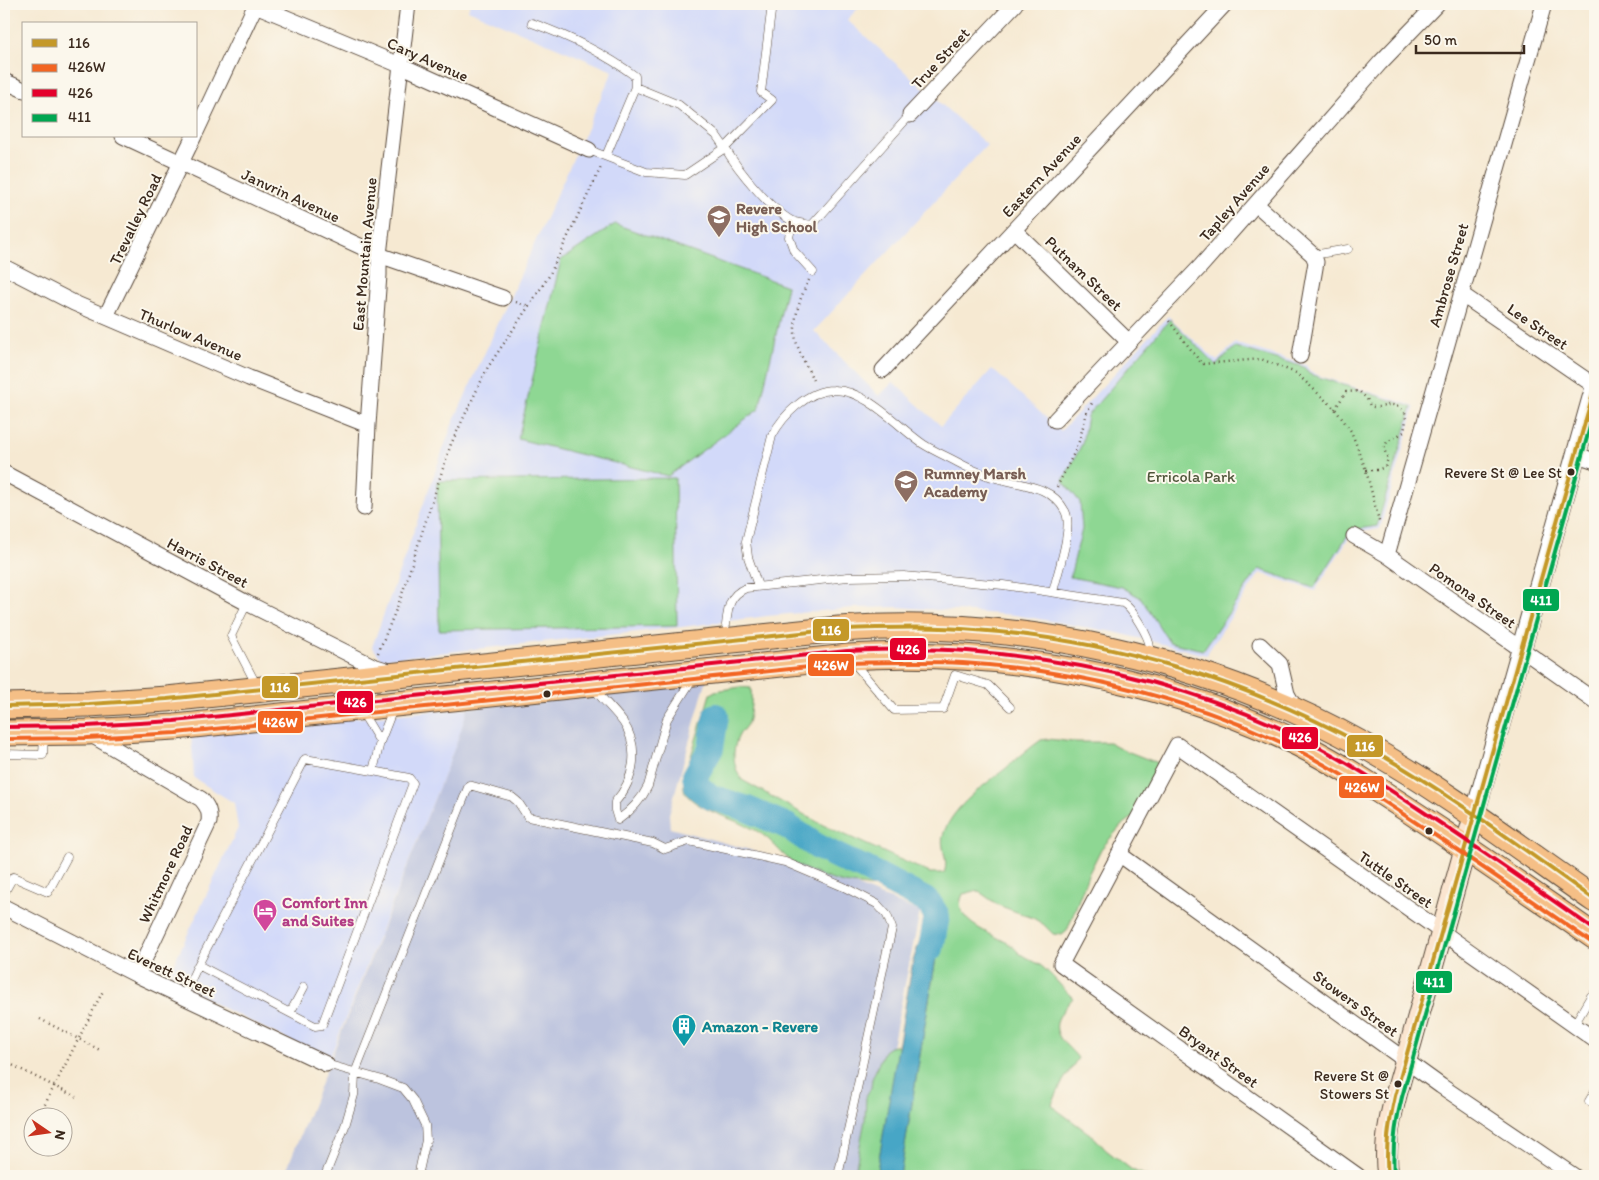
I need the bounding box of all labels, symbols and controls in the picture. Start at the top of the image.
legend [22,22,198,138]
scale bar [1416,22,1524,54]
street label: True Street [907,24,974,93]
text: 50 m [1424,31,1457,49]
street label: Cary Avenue [384,33,471,86]
text: 116 [68,34,90,52]
text: 426W [68,58,106,76]
text: 426 [68,84,93,102]
text: 411 [68,108,91,126]
street label: Eastern Avenue [998,129,1085,221]
street label: Tapley Avenue [1195,159,1274,245]
street label: Janvrin Avenue [239,164,343,227]
street label: Trevalley Road [105,170,166,268]
street label: East Mountain Avenue [348,177,381,332]
place label: Revere High School [736,199,818,237]
school or university icon: Revere High School [706,204,732,238]
street label: Ambrose Street [1425,221,1472,329]
street label: Putnam Street [1041,232,1126,315]
street label: Lee Street [1504,299,1572,354]
street label: Thurlow Avenue [136,304,245,365]
place label: Rumney Marsh Academy [923,464,1027,502]
place label: Revere St @ Lee St [1444,464,1562,482]
park label: Erricola Park [1147,467,1236,486]
marker: Revere St @ Lee St [1566,467,1576,477]
school or university icon: Rumney Marsh Academy [893,469,919,503]
street label: Harris Street [164,533,252,592]
street label: Pomona Street [1426,559,1520,632]
line badge: 411 [1522,588,1560,612]
text: 411 [1530,592,1552,609]
line badge: 116 [812,618,850,642]
text: 116 [821,622,842,639]
line badge: 426 [889,637,927,661]
text: 426 [896,641,920,658]
line badge: 426W [807,653,855,677]
text: 426W [813,657,849,674]
line badge: 116 [261,675,299,699]
text: 116 [270,679,291,696]
unlabelled marker [542,689,552,699]
line badge: 426 [336,690,374,714]
text: 426 [343,694,367,711]
line badge: 426W [257,710,304,734]
text: 426W [262,714,298,731]
line badge: 426 [1281,726,1319,750]
text: 426 [1288,729,1312,746]
line badge: 116 [1346,734,1384,758]
text: 116 [1355,738,1376,755]
line badge: 426W [1338,775,1385,799]
text: 426W [1344,779,1380,796]
street label: Whitmore Road [134,822,197,926]
unlabelled marker [1424,826,1434,836]
street label: Tuttle Street [1355,847,1437,912]
place label: Comfort Inn and Suites [282,893,369,930]
hotel icon: Comfort Inn and Suites [252,898,278,932]
street label: Everett Street [125,944,219,1001]
street label: Stowers Street [1309,966,1402,1041]
line badge: 411 [1415,970,1453,994]
text: 411 [1423,974,1445,991]
building icon: Amazon - Revere [671,1013,697,1047]
place label: Amazon - Revere [701,1017,819,1036]
street label: Bryant Street [1175,1021,1262,1092]
place label: Revere St @ Stowers St [1314,1067,1389,1103]
marker: Revere St @ Stowers St [1393,1079,1403,1089]
north arrow [22,1108,72,1158]
text: N [51,1128,70,1141]

